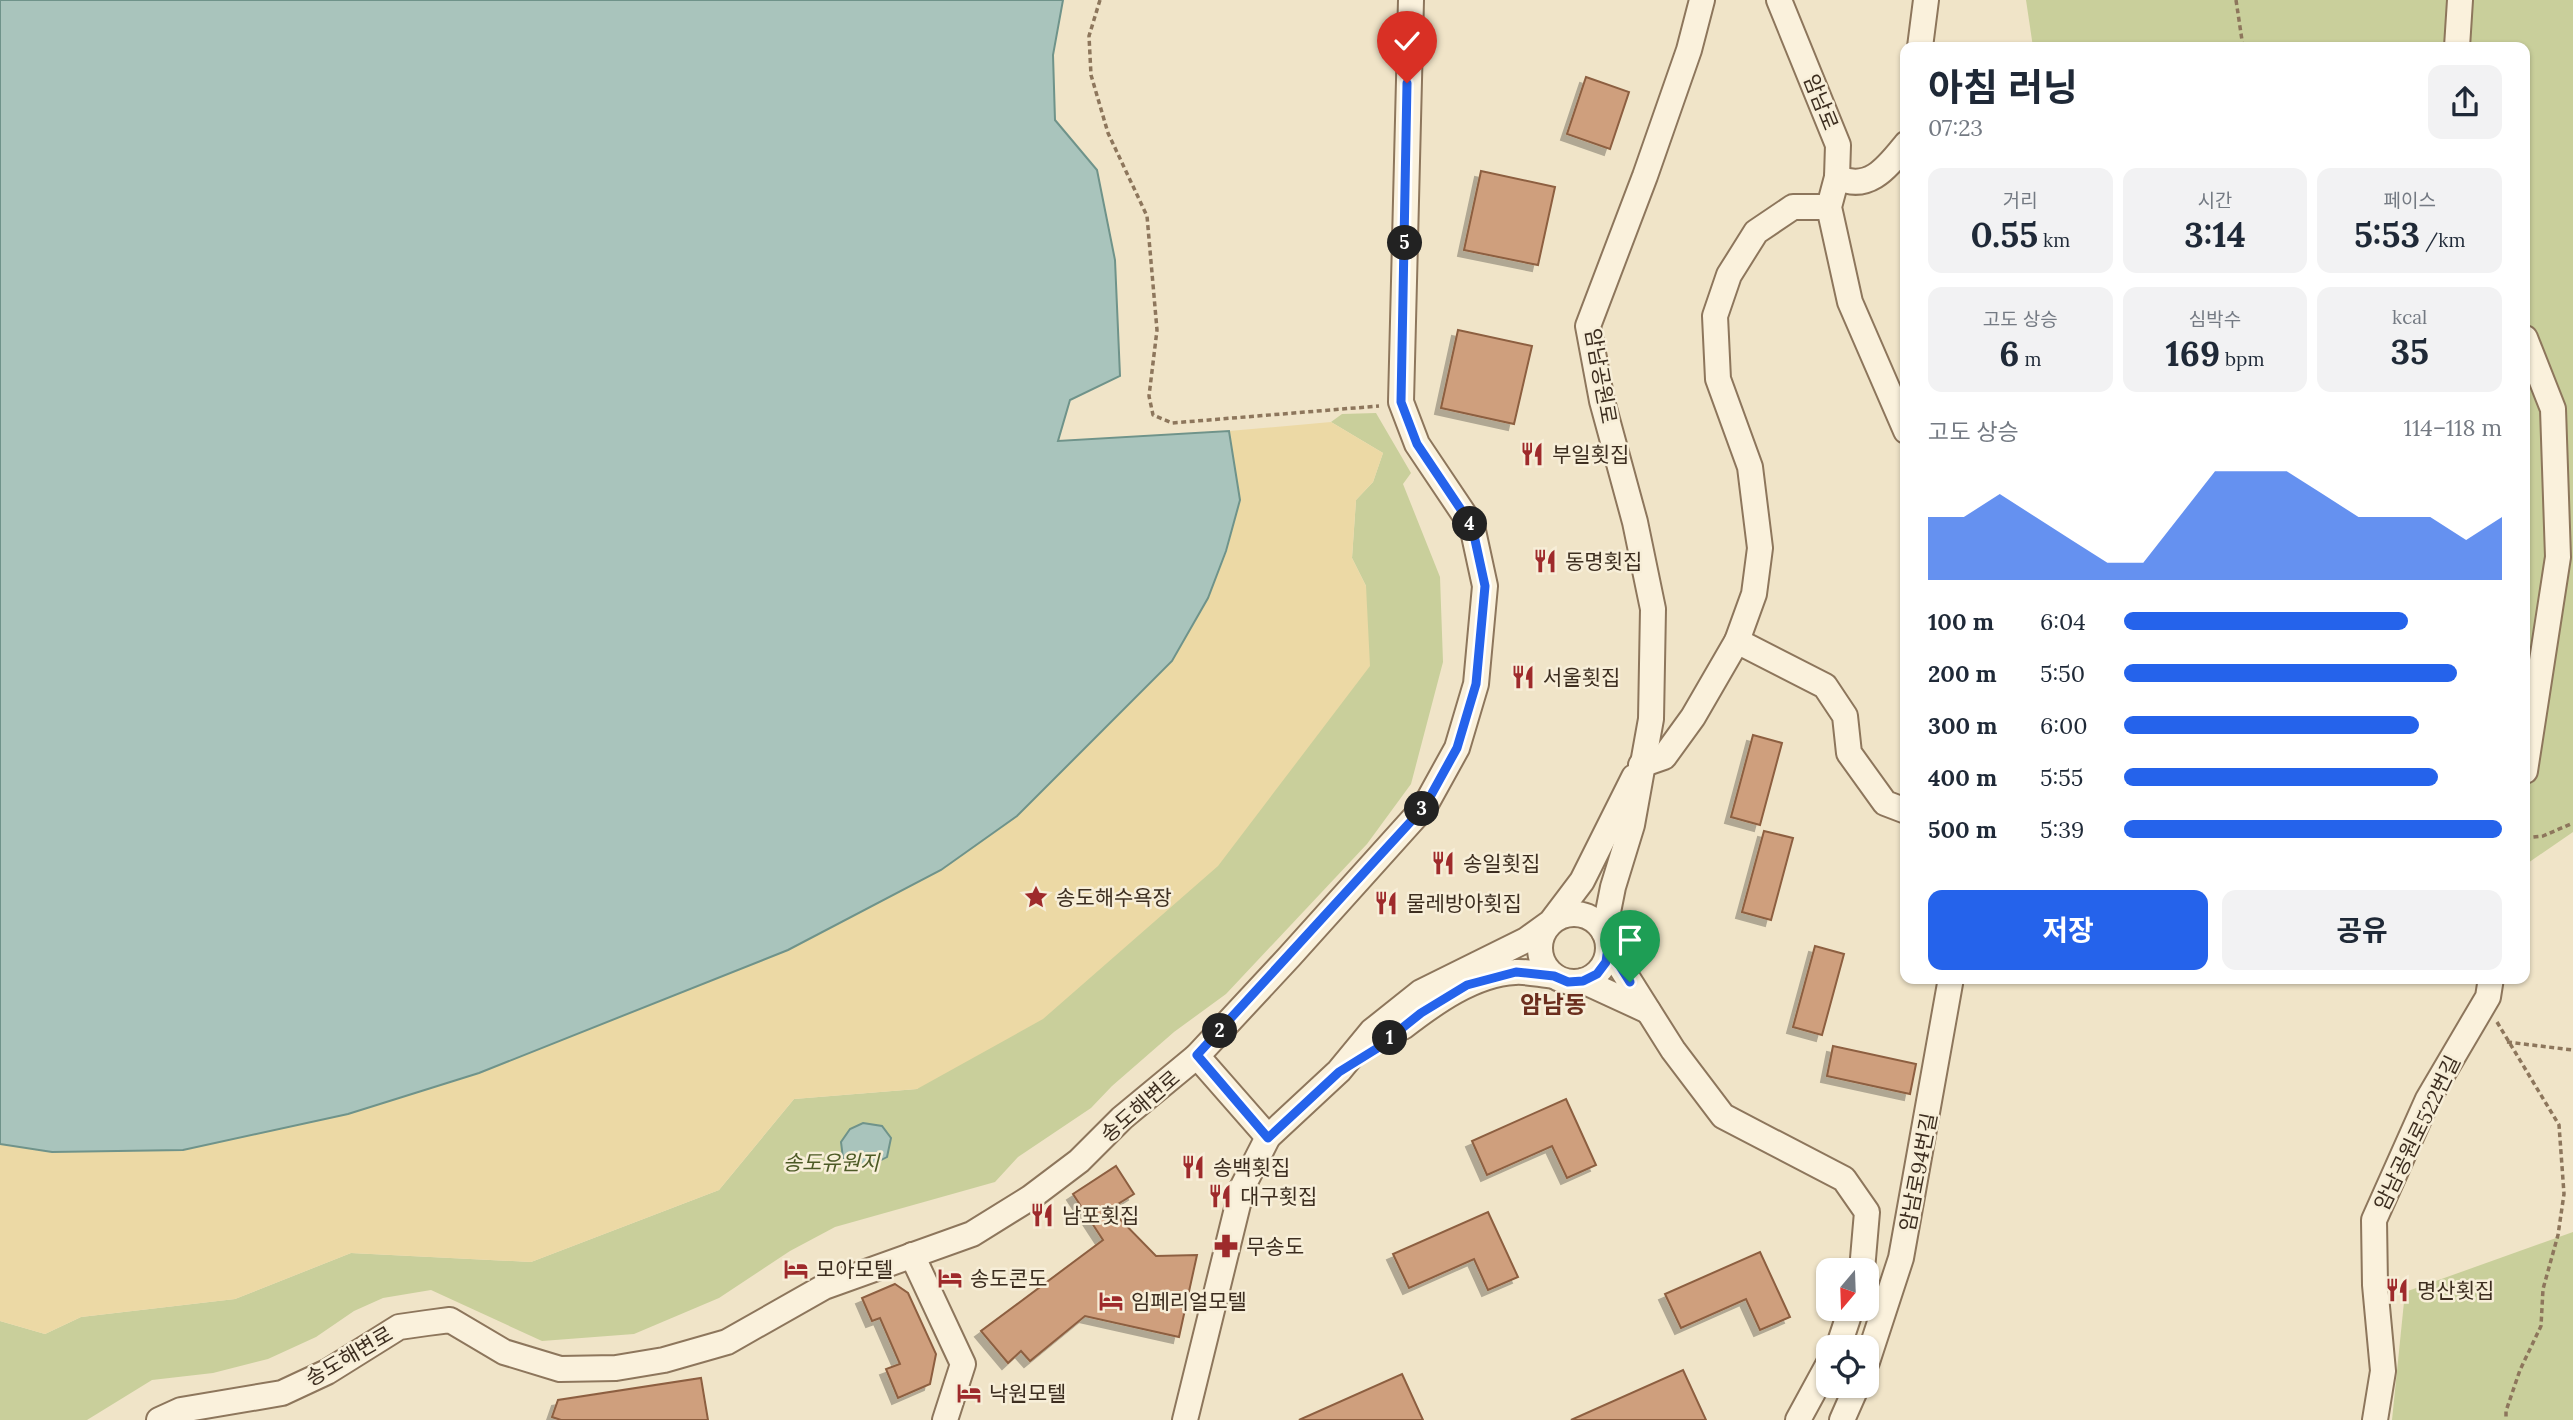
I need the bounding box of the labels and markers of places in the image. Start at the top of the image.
pin [1377,11,1437,83]
pin: 5 [1388,226,1422,260]
restaurant icon: 부일횟집 [1518,440,1546,468]
place label: 부일횟집 [1552,441,1629,468]
pin: 4 [1452,506,1488,542]
restaurant icon: 동명횟집 [1531,547,1559,575]
place label: 동명횟집 [1565,548,1642,575]
restaurant icon: 서울횟집 [1509,663,1537,691]
place label: 서울횟집 [1543,664,1620,691]
pin: 3 [1404,792,1440,826]
restaurant icon: 송일횟집 [1429,849,1457,877]
place label: 송일횟집 [1463,850,1540,877]
place icon: 송도해수욕장 [1022,883,1050,911]
place label: 송도해수욕장 [1056,884,1172,911]
restaurant icon: 물레방아횟집 [1372,889,1400,917]
place label: 물레방아횟집 [1406,890,1522,917]
pin [1600,910,1660,982]
pin: 2 [1202,1014,1238,1048]
pin: 1 [1372,1020,1408,1056]
restaurant icon: 송백횟집 [1179,1153,1207,1181]
place label: 송백횟집 [1213,1154,1290,1181]
restaurant icon: 대구횟집 [1206,1182,1234,1210]
place label: 대구횟집 [1240,1183,1317,1210]
restaurant icon: 남포횟집 [1028,1201,1056,1229]
place label: 남포횟집 [1062,1202,1139,1229]
pharmacy icon: 무송도 [1212,1232,1240,1260]
place label: 무송도 [1246,1233,1304,1260]
hotel icon: 모아모텔 [782,1255,810,1283]
place label: 모아모텔 [816,1256,893,1283]
hotel icon: 송도콘도 [936,1264,964,1292]
place label: 송도콘도 [970,1265,1047,1292]
restaurant icon: 명산횟집 [2383,1276,2411,1304]
place label: 명산횟집 [2417,1277,2494,1304]
hotel icon: 임페리얼모텔 [1097,1287,1125,1315]
place label: 임페리얼모텔 [1131,1288,1247,1315]
hotel icon: 낙원모텔 [955,1379,983,1407]
place label: 낙원모텔 [989,1380,1066,1407]

